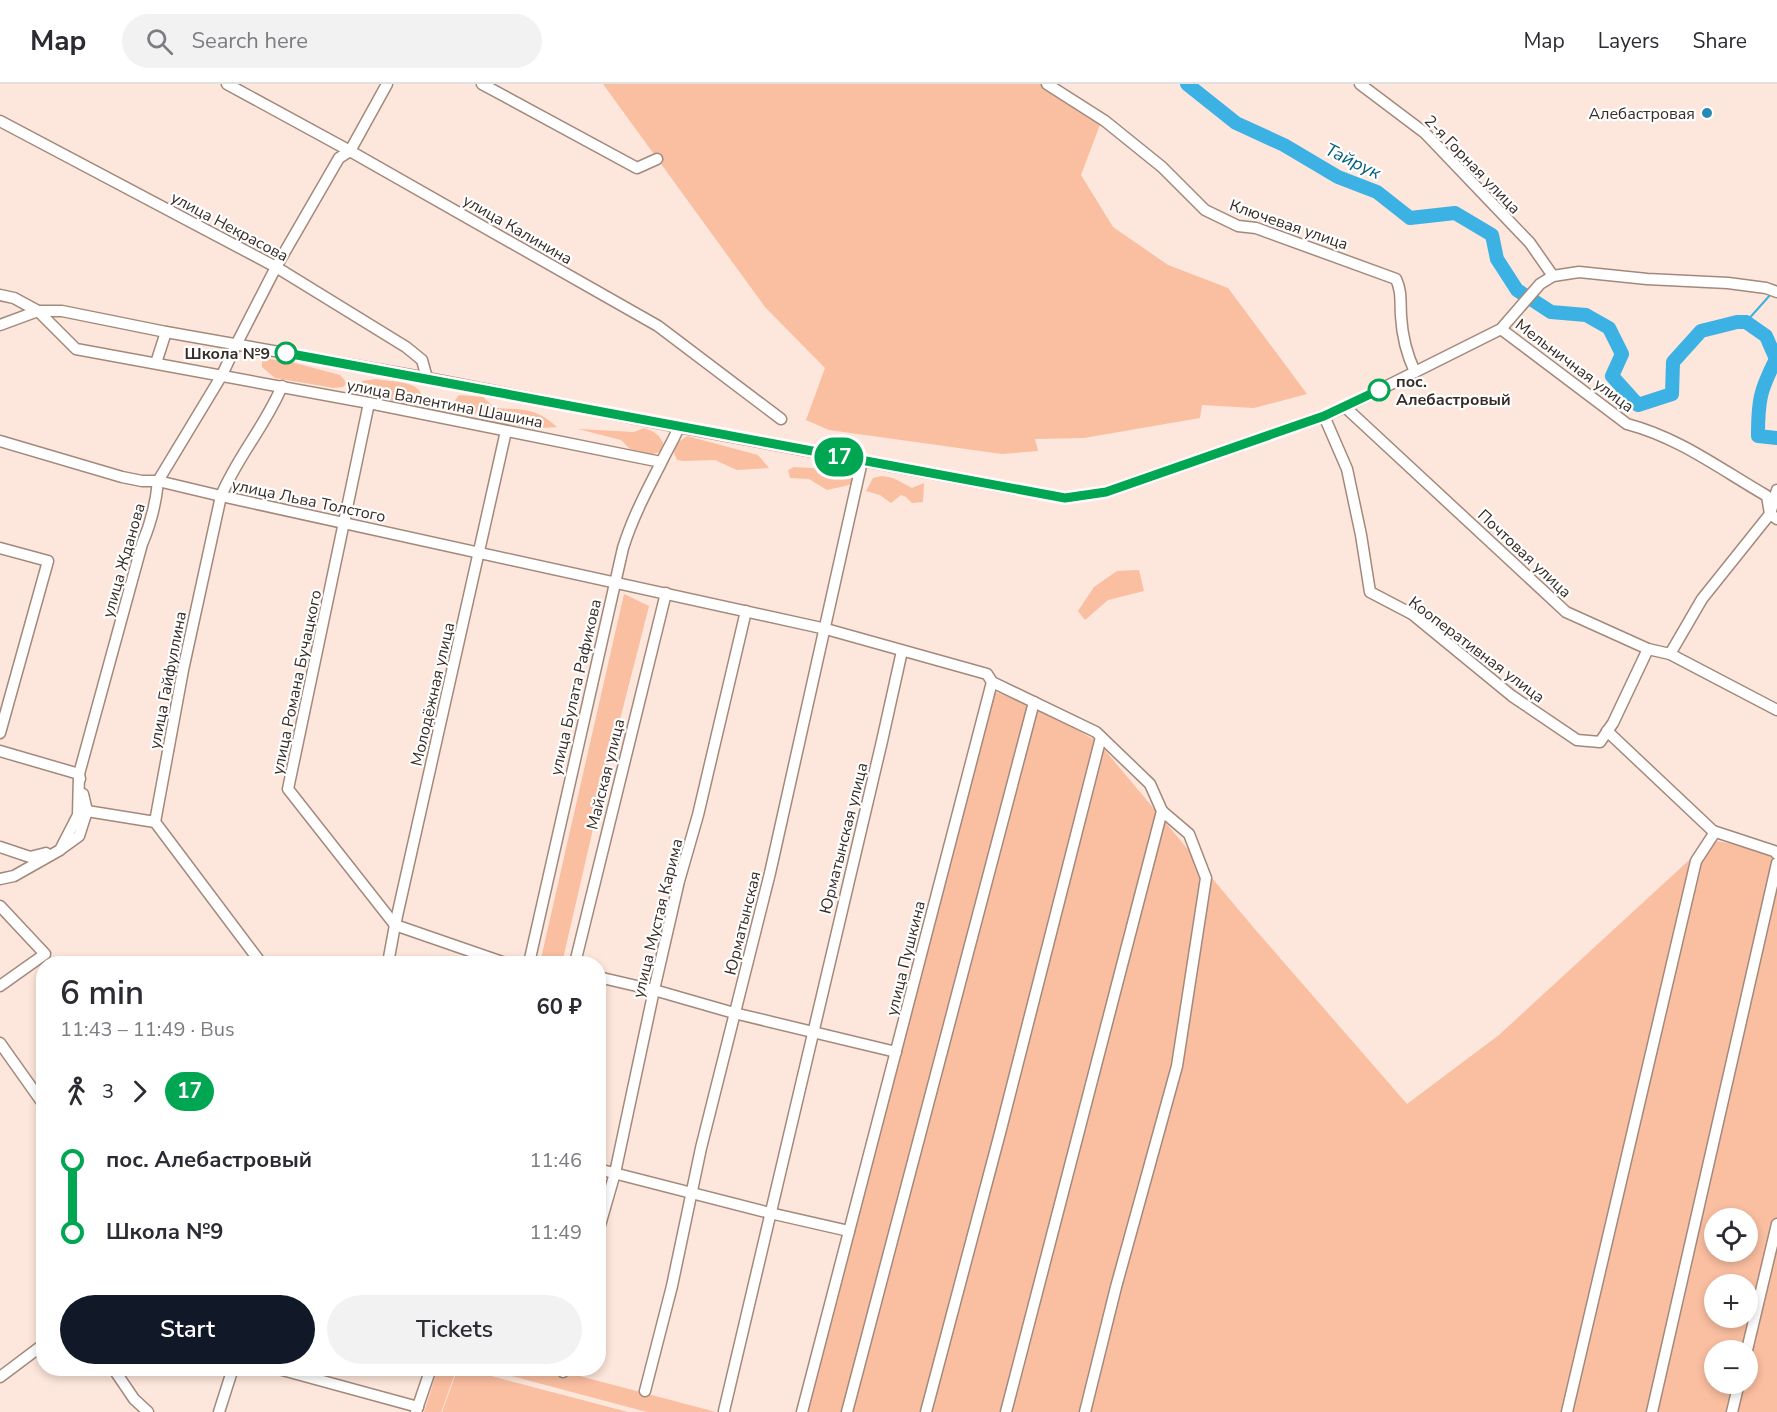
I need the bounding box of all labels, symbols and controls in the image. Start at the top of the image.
search box [122,14,542,68]
text: Map [30,22,86,60]
icon: search [143,25,176,58]
text: Search here [191,26,308,56]
text: Map [1523,27,1565,55]
text: Layers [1598,27,1659,55]
text: Share [1692,27,1747,55]
place label: Алебастровая [1589,103,1695,125]
marker: Алебастровая [1700,106,1714,120]
street label: 2-я Горная улица [1419,110,1525,219]
water label: Тайрук [1321,137,1385,185]
street label: улица Некрасова [167,187,292,267]
street label: улица Калинина [459,190,576,270]
street label: Ключевая улица [1226,194,1351,256]
street label: Мельничная улица [1511,314,1638,418]
marker: Школа №9 [275,342,297,364]
place label: Школа №9 [185,343,270,365]
place label: пос. Алебастровый [1396,371,1511,411]
street label: улица Валентина Шашина [345,374,545,434]
marker: пос. Алебастровый [1368,379,1390,401]
line badge: 17 [812,438,866,476]
text: 17 [826,443,852,471]
street label: улица Льва Толстого [230,474,388,528]
street label: улица Жданова [97,500,151,620]
street label: Почтовая улица [1473,504,1576,603]
street label: улица Романа Бучацкого [267,588,327,777]
street label: Кооперативная улица [1404,591,1549,708]
street label: улица Булата Рафикова [545,597,607,778]
street label: улица Гайфуллина [144,610,192,751]
street label: Молодёжная улица [406,620,460,768]
street label: Майская улица [582,716,630,832]
street label: Юрматынская улица [815,760,873,916]
street label: улица Мустая Карима [628,836,688,1000]
street label: Юрматынская [719,869,766,977]
street label: улица Пушкина [881,898,931,1018]
text: 6 min [60,971,144,1016]
text: 60 ₽ [536,992,582,1022]
text: 11:43 – 11:49 · Bus [60,1016,235,1043]
icon: walk [60,1075,93,1108]
icon: forward [123,1075,156,1108]
text: 17 [177,1077,202,1105]
text: 3 [102,1078,114,1105]
text: пос. Алебастровый [106,1145,312,1175]
text: 11:46 [529,1147,582,1174]
map controls [1704,1208,1758,1394]
button: locate [1704,1208,1758,1262]
text: Школа №9 [106,1217,223,1247]
text: 11:49 [529,1219,582,1246]
button: + [1704,1274,1758,1328]
button: Start [60,1295,315,1364]
button: Tickets [327,1295,582,1364]
button: − [1704,1340,1758,1394]

